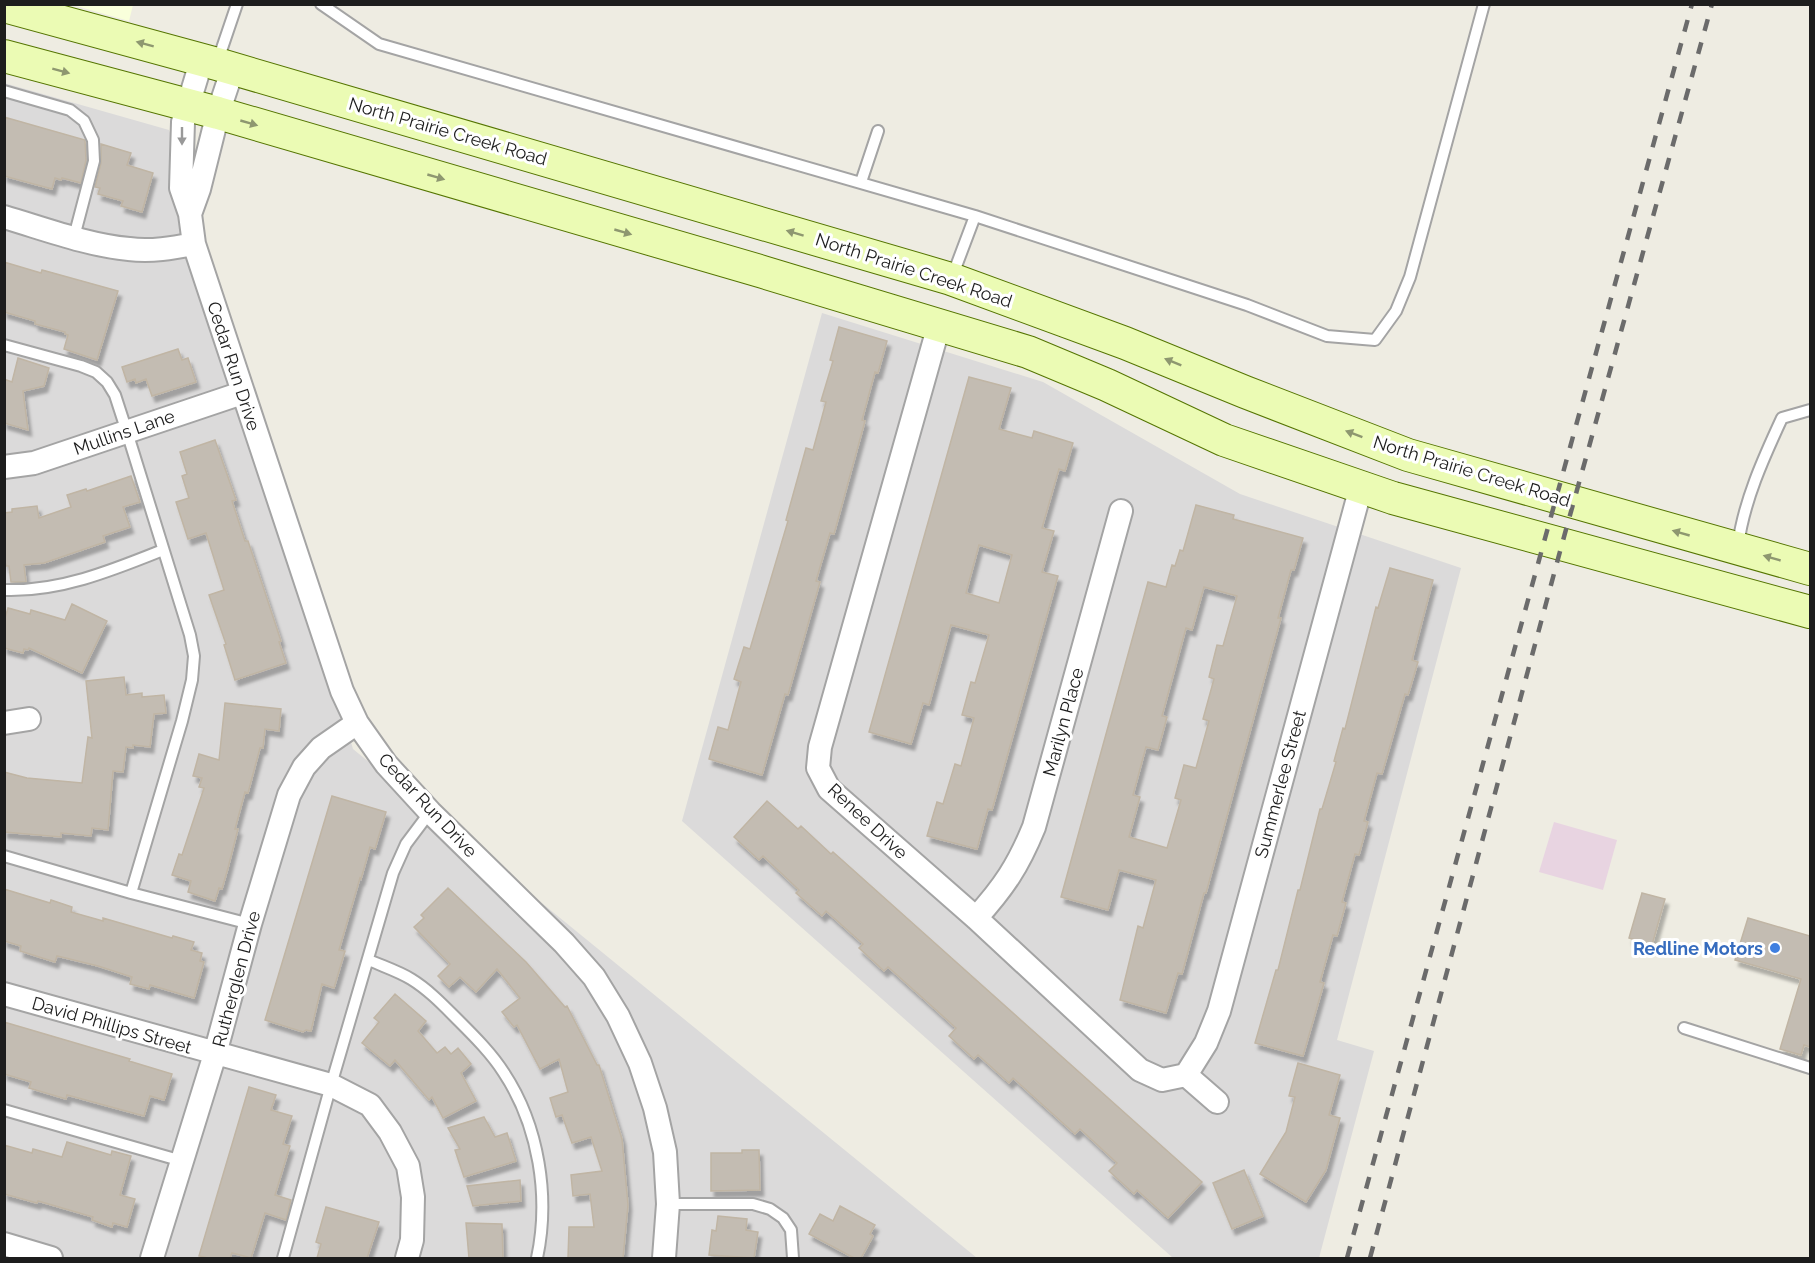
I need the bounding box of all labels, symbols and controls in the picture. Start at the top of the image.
one-way arrow [136,39,154,48]
one-way arrow [52,67,70,76]
street label: North Prairie Creek Road [346,93,550,169]
one-way arrow [240,118,258,128]
one-way arrow [178,126,187,145]
one-way arrow [427,173,445,182]
one-way arrow [614,228,632,237]
one-way arrow [786,228,804,237]
street label: North Prairie Creek Road [813,228,1015,312]
street label: Cedar Run Drive [203,299,265,434]
one-way arrow [1163,357,1181,367]
street label: Mullins Lane [71,405,178,459]
one-way arrow [1345,429,1363,439]
street label: North Prairie Creek Road [1371,431,1573,511]
one-way arrow [1672,528,1690,537]
one-way arrow [1763,553,1781,563]
street label: Marilyn Place [1038,665,1088,779]
street label: Summerlee Street [1250,708,1310,860]
street label: Cedar Run Drive [374,749,482,862]
street label: Renee Drive [824,779,912,863]
street label: Rutherglen Drive [208,908,264,1049]
place label: Redline Motors [1633,938,1763,959]
marker: Redline Motors [1768,941,1782,955]
street label: David Phillips Street [30,992,194,1058]

